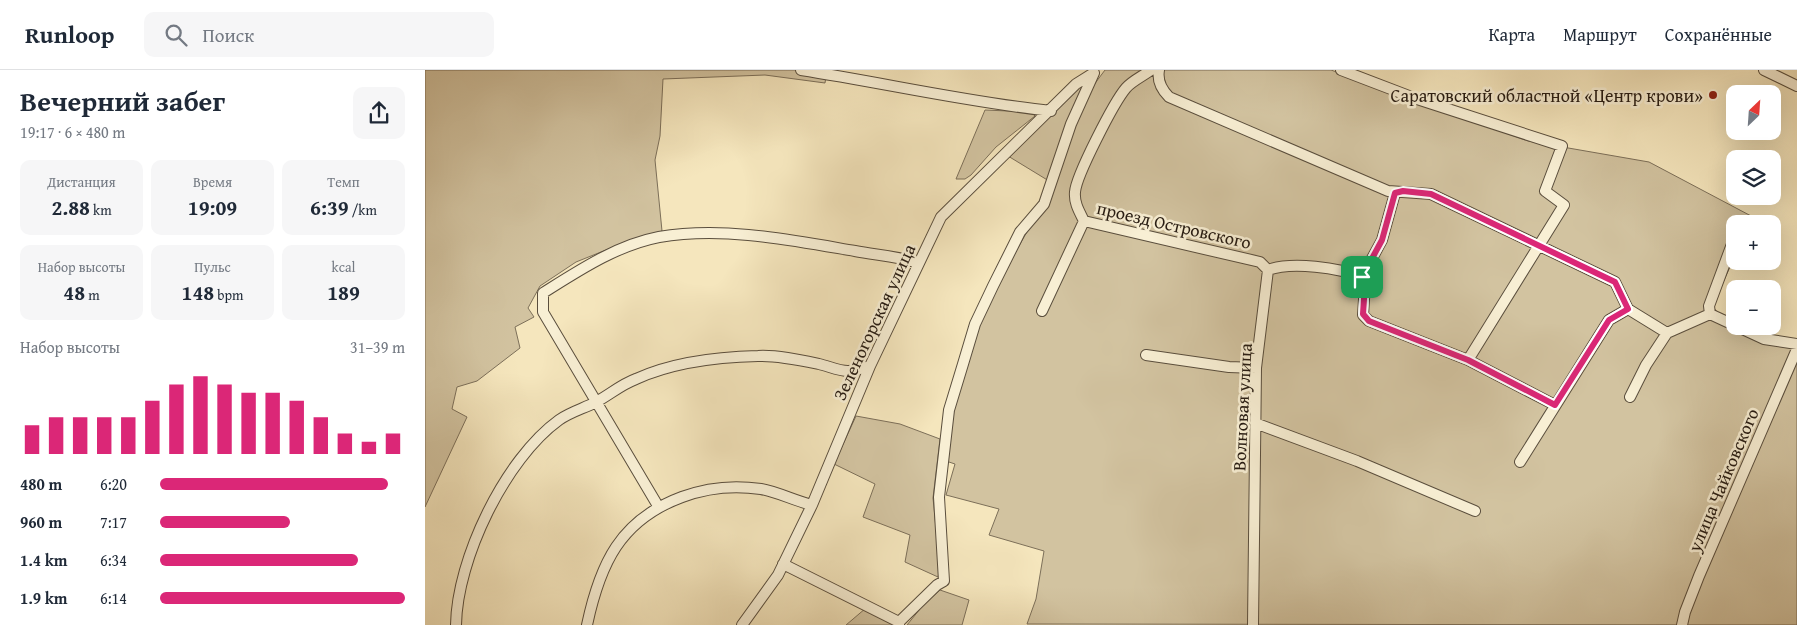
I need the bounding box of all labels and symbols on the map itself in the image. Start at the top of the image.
place label: Саратовский областной «Центр крови» [1391,82,1703,109]
north arrow [1726,85,1781,140]
marker: Саратовский областной «Центр крови» [1707,89,1719,101]
street label: проезд Островского [1094,194,1254,256]
street label: Зеленогорская улица [826,239,922,405]
pin [1341,256,1383,298]
street label: Волновая улица [1225,342,1259,472]
street label: улица Чайковского [1680,404,1765,557]

